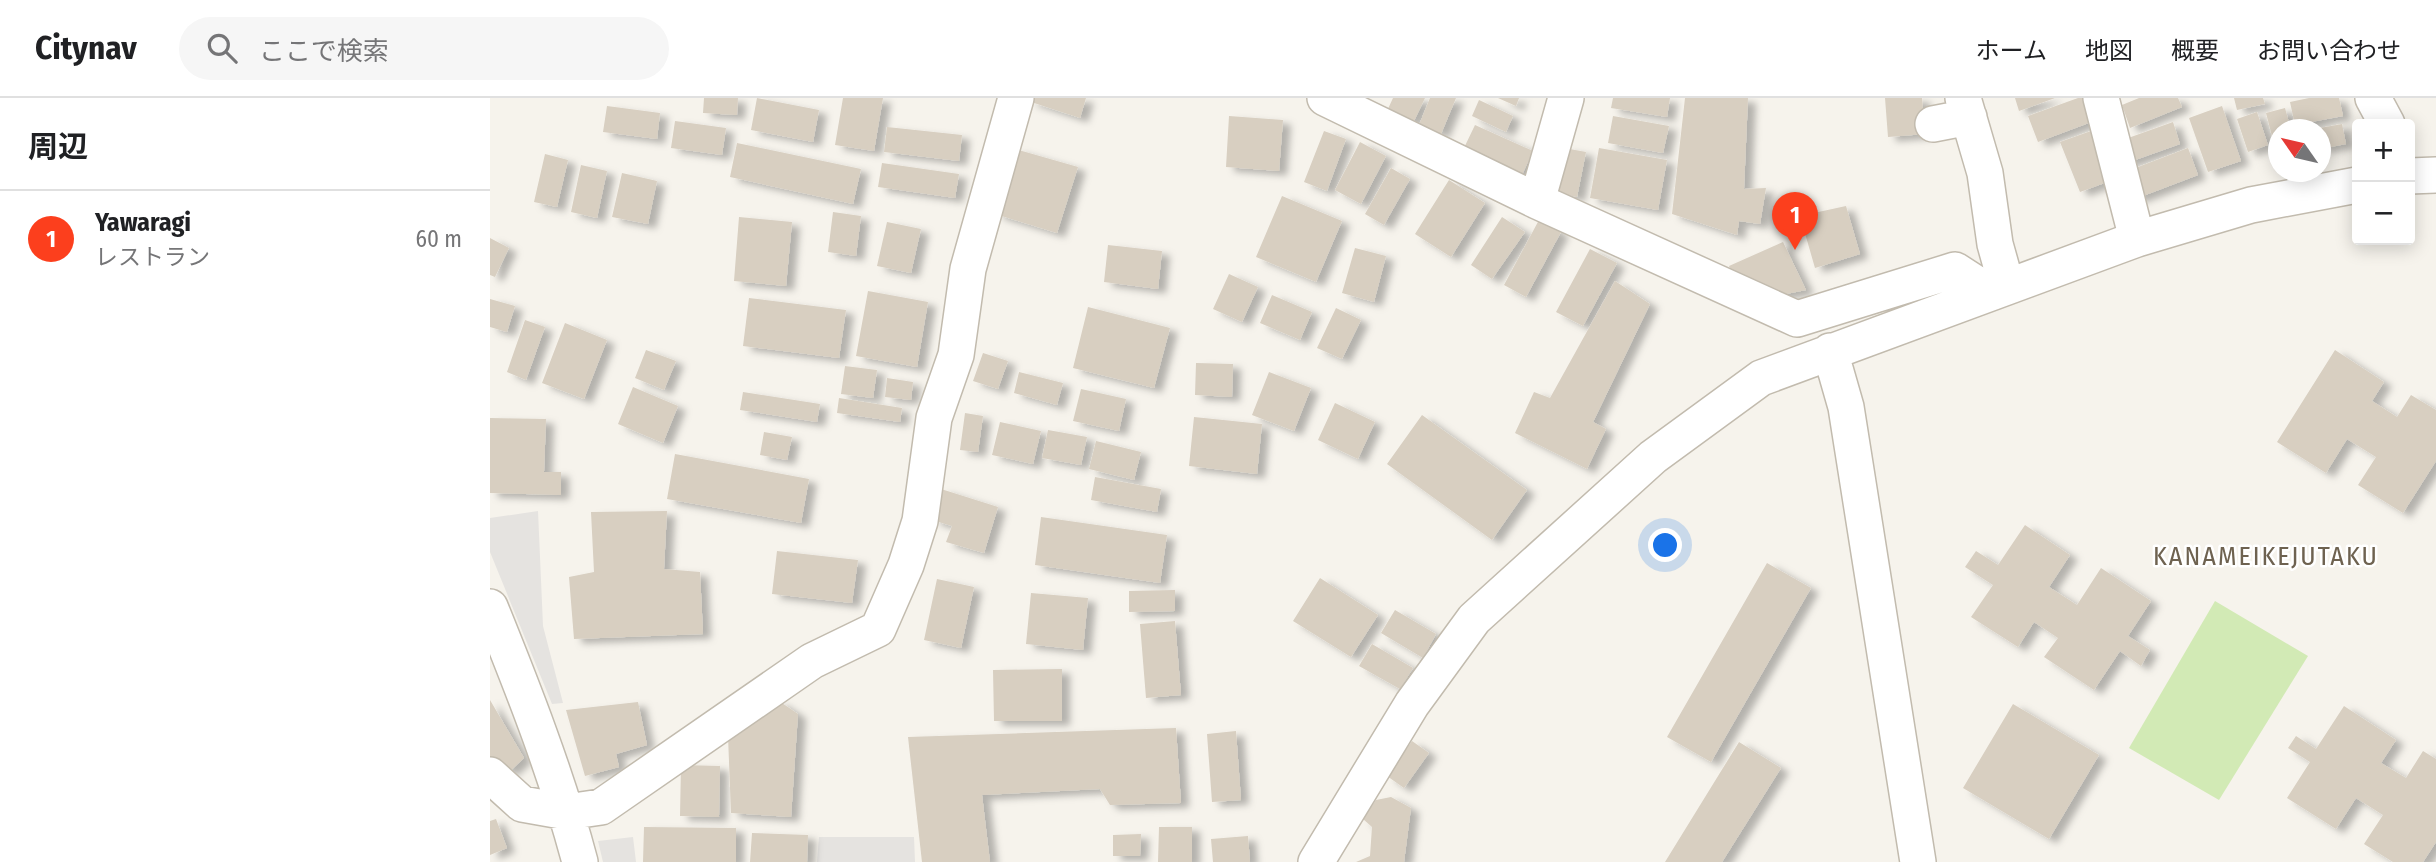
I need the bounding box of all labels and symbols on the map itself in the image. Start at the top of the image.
north arrow [2268,119,2331,182]
pin: 1 [1772,192,1818,250]
your location [1648,528,1682,562]
district label: KANAMEIKEJUTAKU [2153,541,2379,572]

